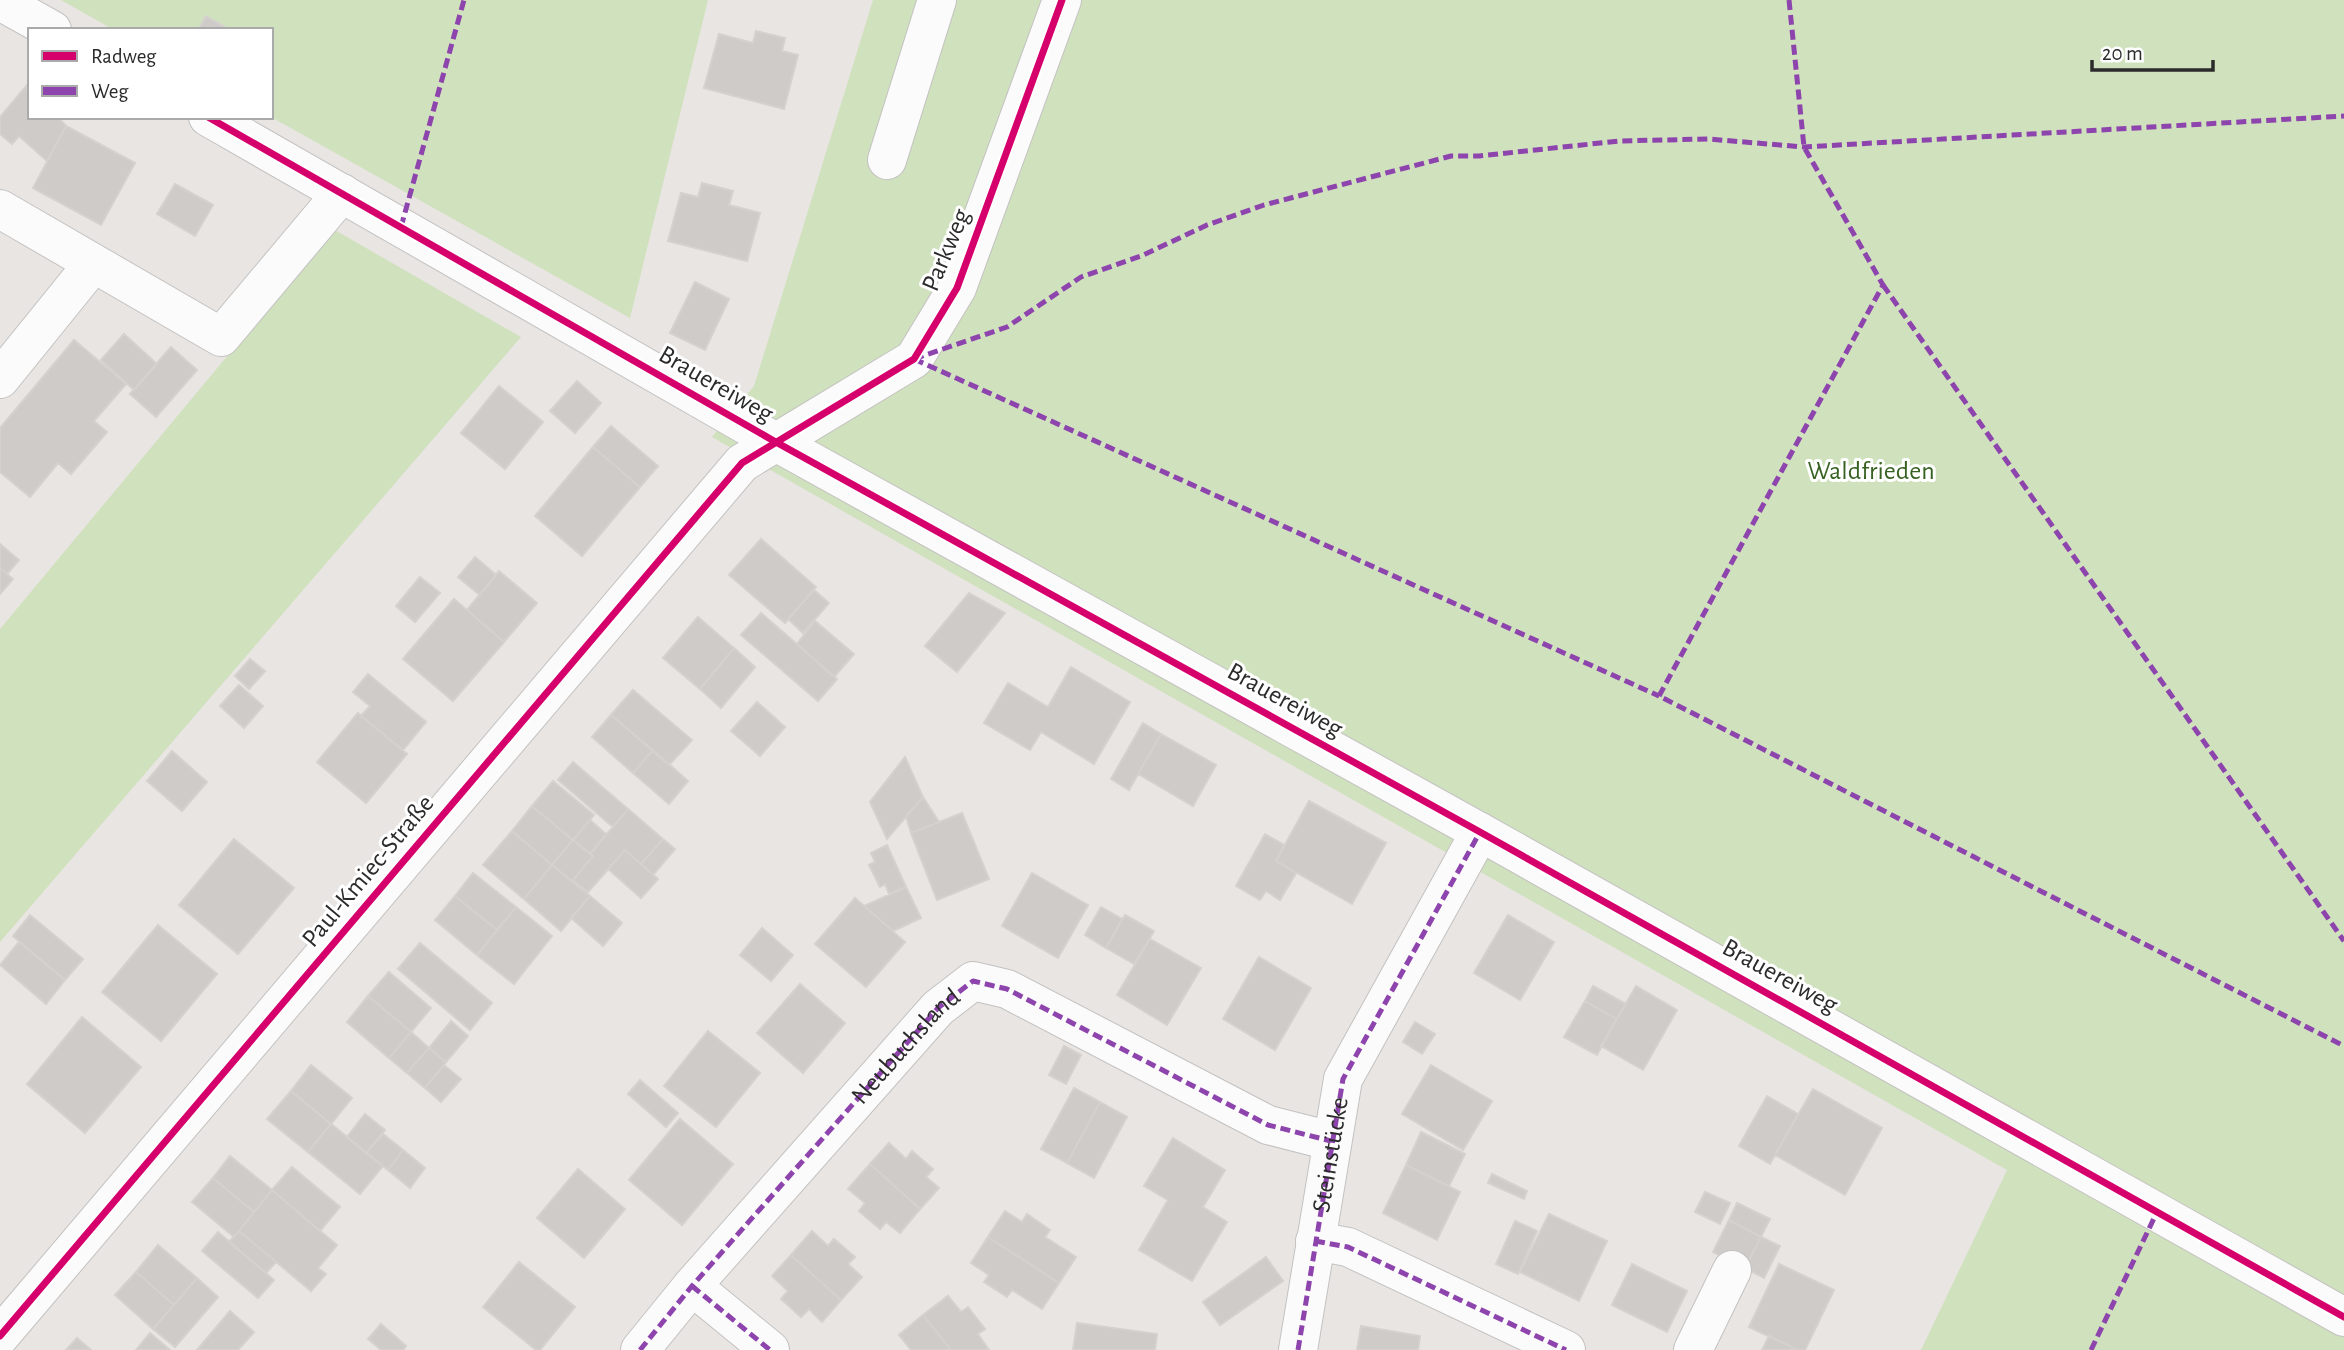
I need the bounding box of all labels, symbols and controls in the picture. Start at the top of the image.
legend [28,28,273,119]
scale bar [2092,28,2213,72]
text: 20 m [2102,43,2143,64]
text: Radweg [91,46,157,67]
text: Weg [91,81,129,102]
street label: Parkweg [917,205,975,295]
street label: Brauereiweg [654,341,778,427]
park label: Waldfrieden [1807,458,1935,484]
street label: Brauereiweg [1223,658,1347,742]
street label: Paul-Kmiec-Straße [297,790,439,952]
street label: Brauereiweg [1718,934,1842,1018]
street label: Neubuchsland [847,983,965,1109]
street label: Steinstücke [1308,1095,1353,1214]

